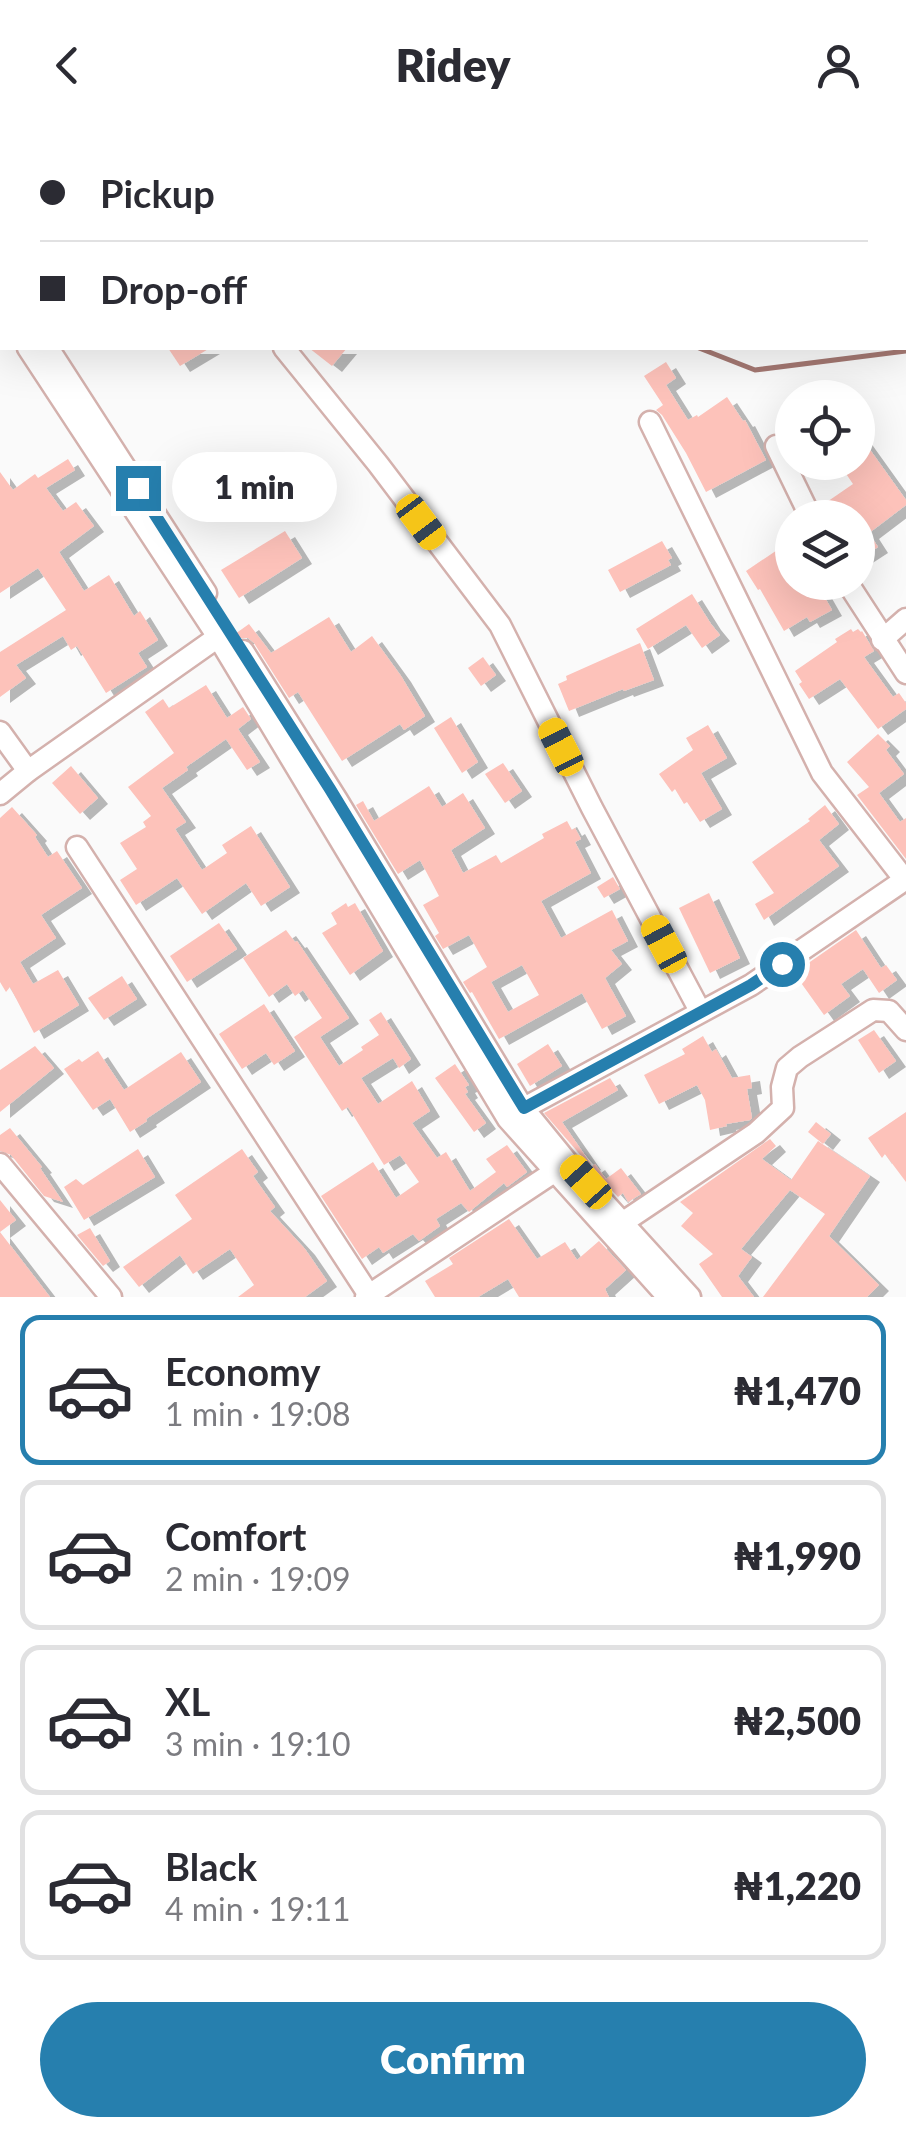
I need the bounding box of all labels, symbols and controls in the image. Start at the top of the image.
icon: back [40,38,95,93]
text: Ridey [396,38,510,92]
icon: person [811,38,866,93]
text: Pickup [100,170,215,216]
text: Drop-off [100,266,247,312]
map controls [775,380,875,600]
button: locate [775,380,875,480]
callout: 1 min [173,453,338,523]
route end [116,466,161,511]
text: 1 min [215,467,294,506]
car [391,489,451,555]
button: layers [775,500,875,600]
car [534,713,588,781]
car [637,910,691,978]
route start [760,942,805,987]
car [555,1150,617,1214]
icon: car [45,1345,135,1435]
text: Economy [165,1348,320,1394]
text: ₦1,470 [733,1367,861,1413]
text: 1 min · 19:08 [165,1394,351,1433]
icon: car [45,1510,135,1600]
text: Comfort [165,1513,306,1559]
text: ₦1,990 [733,1532,861,1578]
text: 2 min · 19:09 [165,1559,351,1598]
icon: car [45,1675,135,1765]
text: XL [165,1678,210,1724]
text: ₦2,500 [733,1697,861,1743]
text: 3 min · 19:10 [165,1724,351,1763]
icon: car [45,1840,135,1930]
text: Black [165,1843,257,1889]
text: ₦1,220 [733,1862,861,1908]
text: 4 min · 19:11 [165,1889,351,1928]
button: Confirm [40,2002,866,2117]

